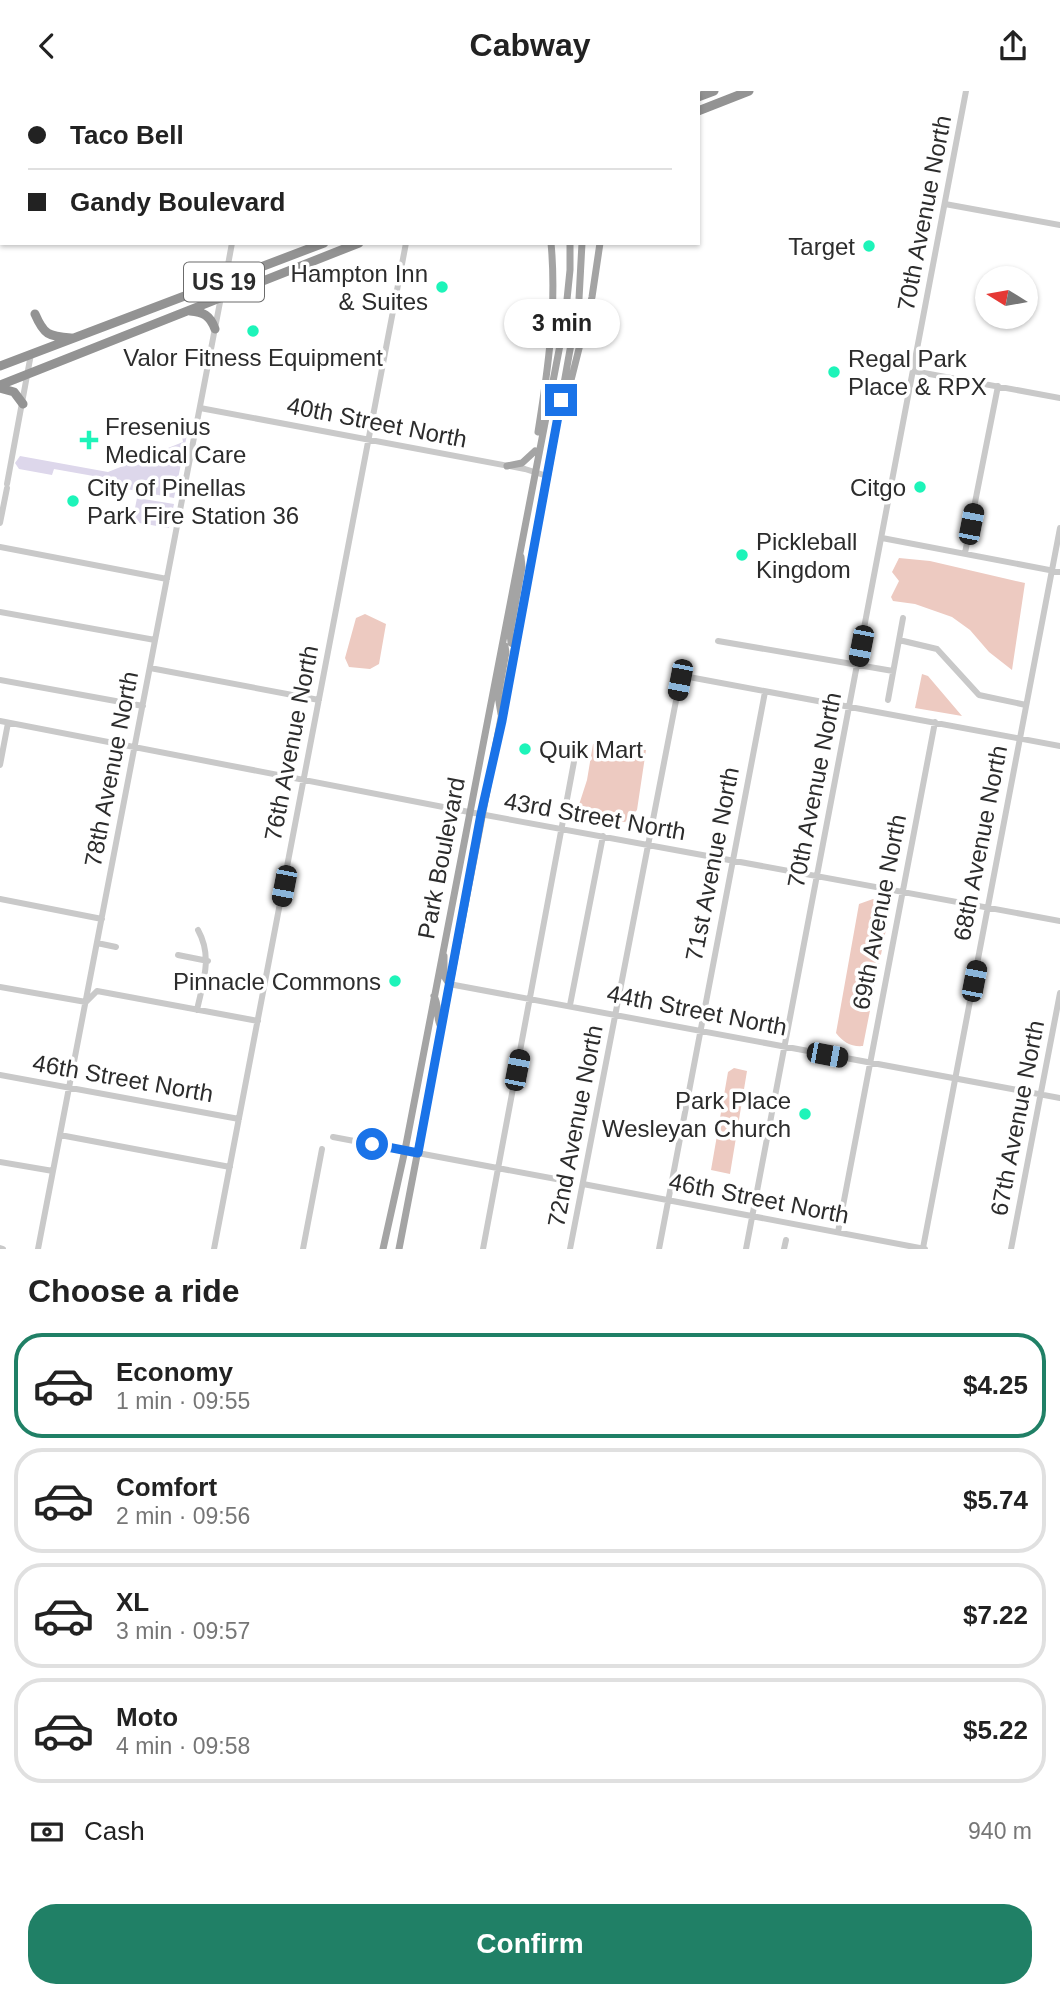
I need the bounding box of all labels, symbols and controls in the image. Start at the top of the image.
icon: back [28,27,66,65]
text: Cabway [470,27,590,63]
icon: share [994,27,1032,65]
street label: 70th Avenue North [892,113,956,313]
text: Taco Bell [70,120,184,150]
text: Gandy Boulevard [70,187,285,217]
place label: Target [788,233,855,260]
marker: Target [861,238,877,254]
place label: Hampton Inn & Suites [291,260,428,315]
road number: US 19 [184,263,264,301]
north arrow [975,266,1038,329]
map controls [975,266,1038,329]
marker: Hampton Inn & Suites [434,279,450,295]
callout: 3 min [503,299,619,347]
text: 3 min [532,310,592,336]
marker: Valor Fitness Equipment [245,323,261,339]
place label: Valor Fitness Equipment [123,344,383,371]
place label: Regal Park Place & RPX [848,345,987,400]
marker: Regal Park Place & RPX [826,364,842,380]
route end [545,384,577,416]
street label: 40th Street North [285,391,469,453]
place label: Fresenius Medical Care [105,413,246,468]
marker: Fresenius Medical Care [79,430,99,450]
place label: City of Pinellas Park Fire Station 36 [87,474,299,529]
place label: Citgo [850,474,906,501]
marker: Citgo [912,479,928,495]
marker: City of Pinellas Park Fire Station 36 [65,493,81,509]
car [957,501,986,547]
place label: Pickleball Kingdom [756,528,857,583]
marker: Pickleball Kingdom [734,547,750,563]
car [847,623,876,669]
street label: 76th Avenue North [259,643,323,843]
car [666,657,695,703]
street label: 78th Avenue North [79,669,143,869]
street label: 70th Avenue North [782,690,846,890]
place label: Quik Mart [539,736,643,763]
marker: Quik Mart [517,741,533,757]
street label: 68th Avenue North [948,743,1012,943]
street label: 71st Avenue North [680,765,744,963]
street label: Park Boulevard [412,775,470,941]
street label: 43rd Street North [502,787,688,845]
street label: 69th Avenue North [847,812,911,1012]
car [270,863,299,909]
car [960,958,989,1004]
place label: Pinnacle Commons [173,968,381,995]
marker: Pinnacle Commons [387,973,403,989]
street label: 44th Street North [605,979,789,1041]
street label: 67th Avenue North [985,1018,1049,1218]
street label: 72nd Avenue North [542,1023,608,1229]
car [805,1041,850,1069]
car [503,1047,532,1093]
street label: 46th Street North [31,1049,215,1107]
place label: Park Place Wesleyan Church [602,1087,791,1142]
marker: Park Place Wesleyan Church [797,1106,813,1122]
route start [356,1128,388,1160]
street label: 46th Street North [667,1167,851,1229]
text: Choose a ride [28,1273,240,1309]
icon: car [32,1354,95,1417]
text: Economy [116,1357,233,1387]
text: $4.25 [963,1370,1028,1400]
text: 1 min · 09:55 [116,1388,250,1414]
icon: car [32,1469,95,1532]
text: Comfort [116,1472,217,1502]
text: $5.74 [963,1485,1028,1515]
text: 2 min · 09:56 [116,1503,250,1529]
icon: car [32,1584,95,1647]
text: XL [116,1587,149,1617]
text: $7.22 [963,1600,1028,1630]
text: 3 min · 09:57 [116,1618,250,1644]
icon: car [32,1699,95,1762]
text: Moto [116,1702,178,1732]
text: $5.22 [963,1715,1028,1745]
text: 4 min · 09:58 [116,1733,250,1759]
icon: cash [28,1813,66,1851]
text: Cash [84,1816,145,1846]
text: 940 m [968,1818,1032,1844]
button: Confirm [28,1904,1032,1984]

